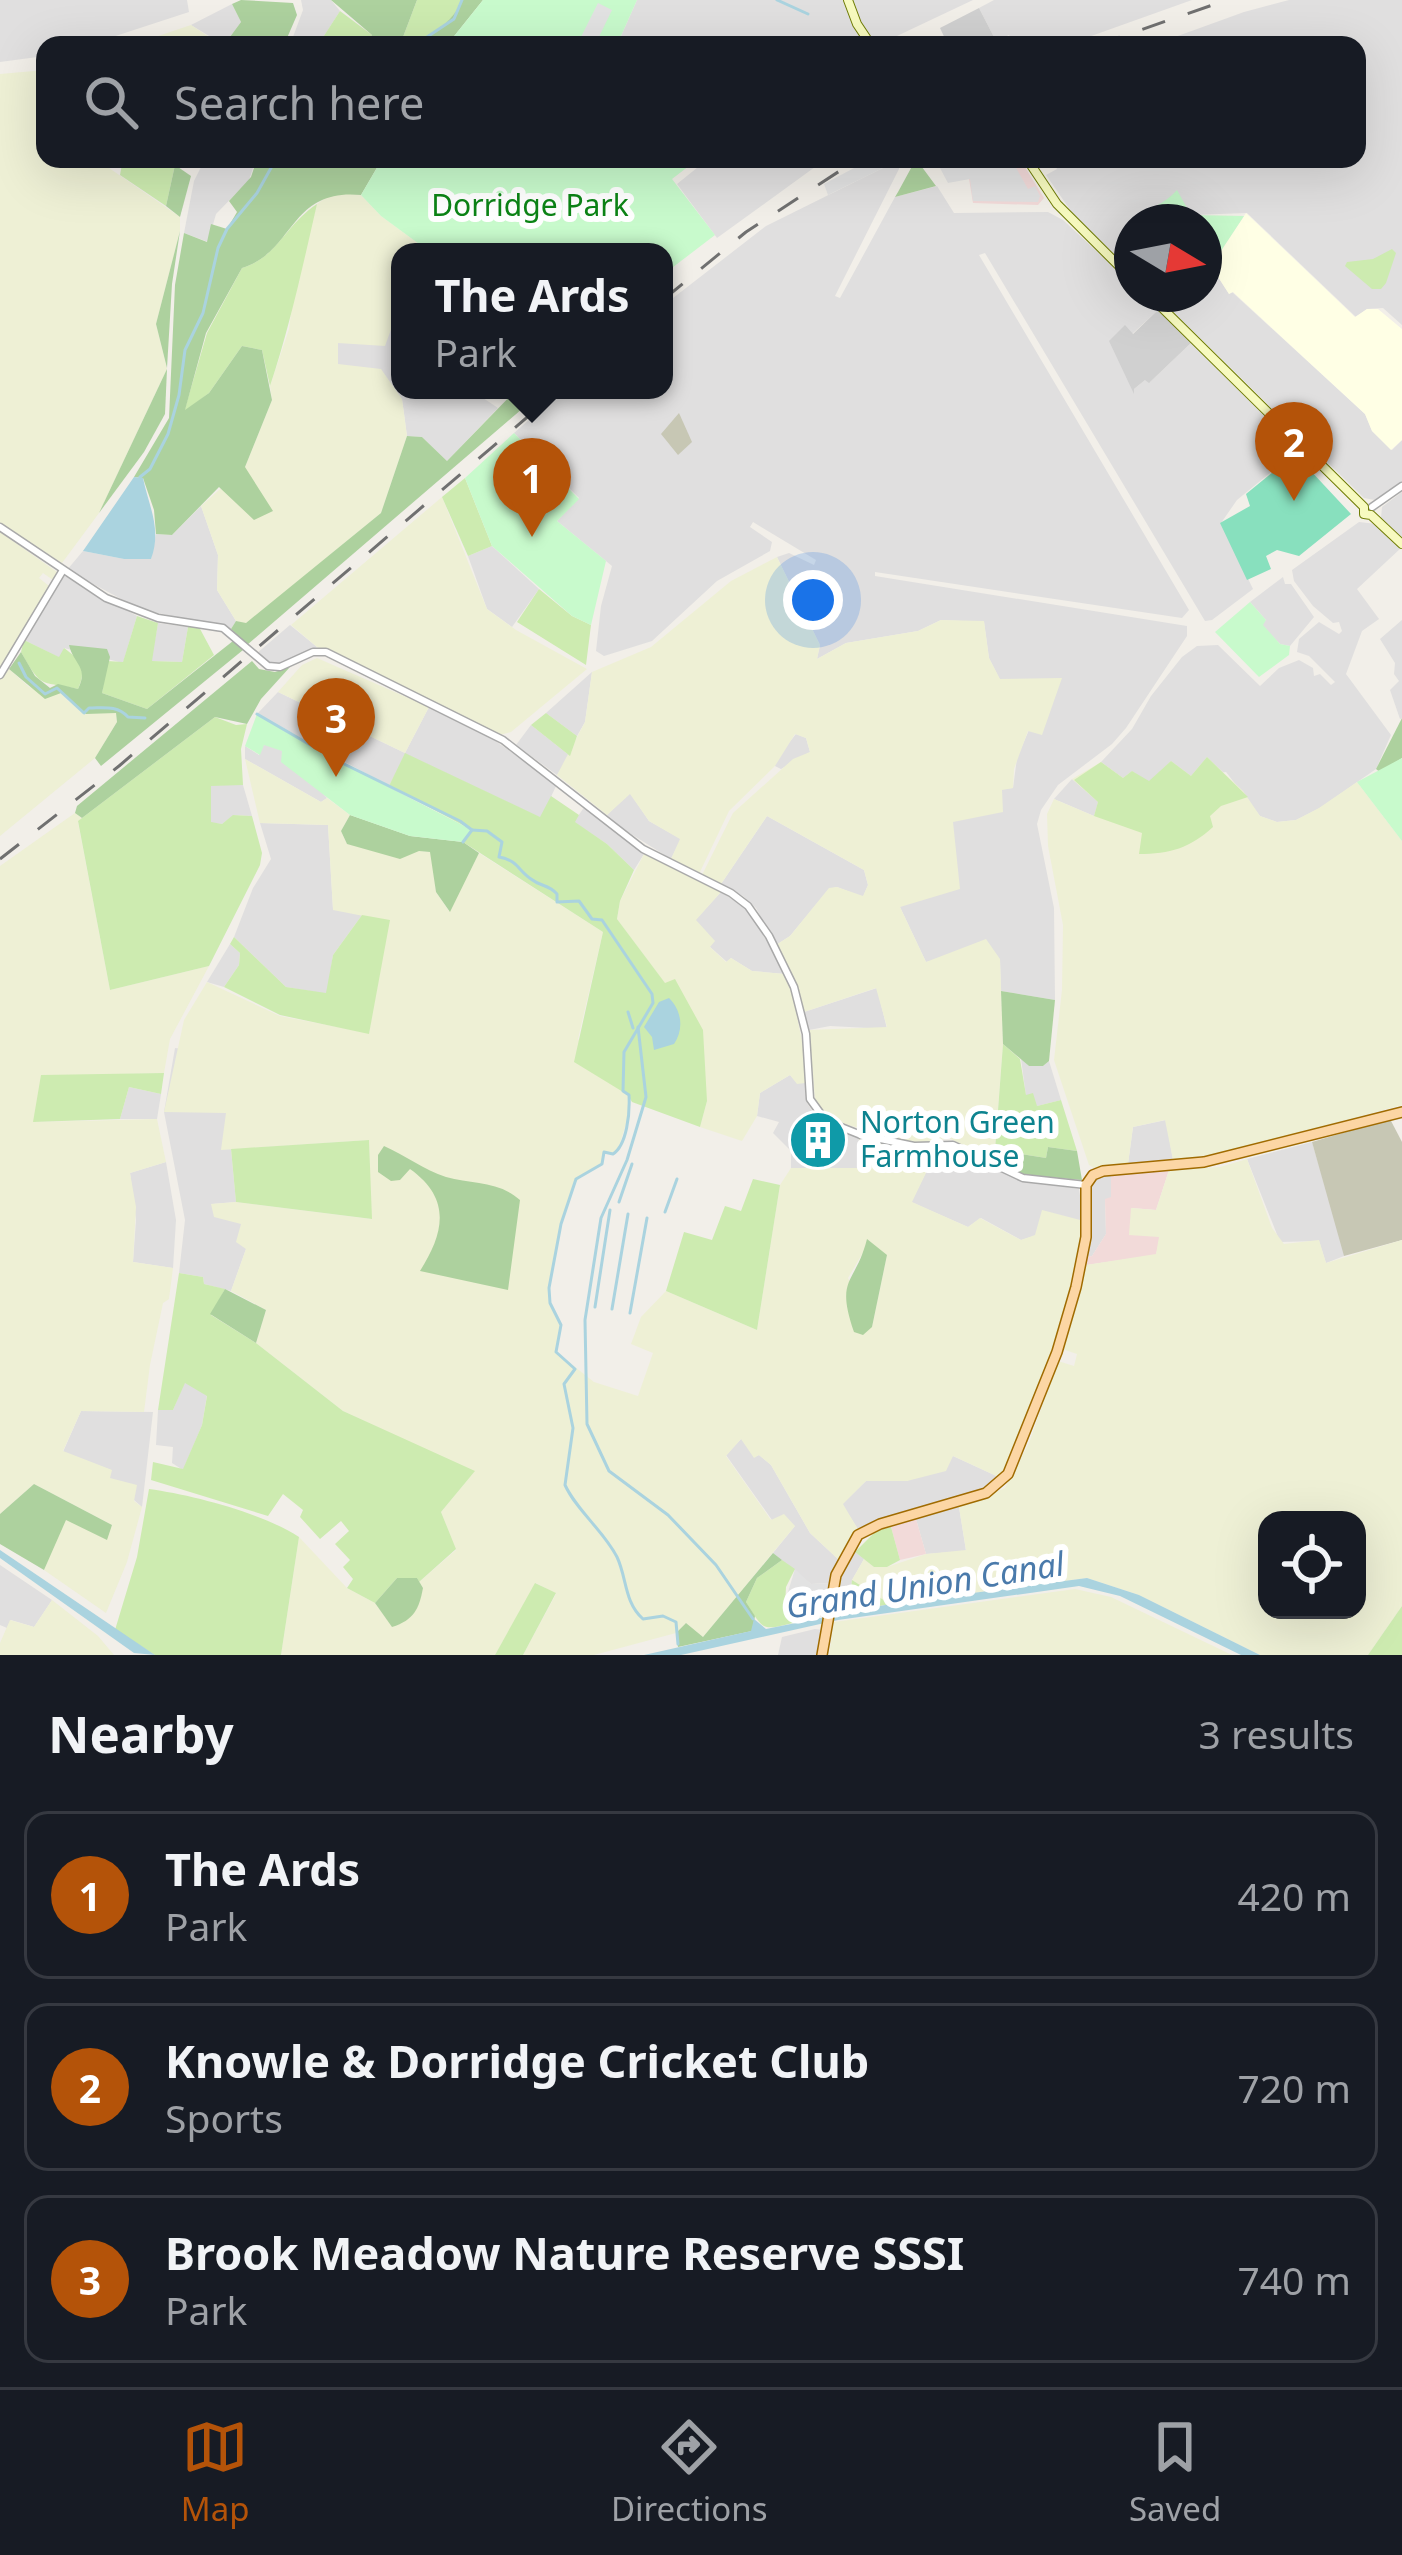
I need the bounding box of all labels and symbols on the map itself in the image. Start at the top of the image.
park label: Dorridge Park [431,184,629,225]
north arrow [1114,204,1222,312]
pin: 2 [1255,402,1333,501]
pin: 1 [493,438,571,537]
your location [783,570,843,630]
pin: 3 [297,678,375,777]
place label: Norton Green Farmhouse [860,1101,1055,1176]
building icon: Norton Green Farmhouse [787,1109,849,1171]
water label: Grand Union Canal [783,1540,1069,1629]

